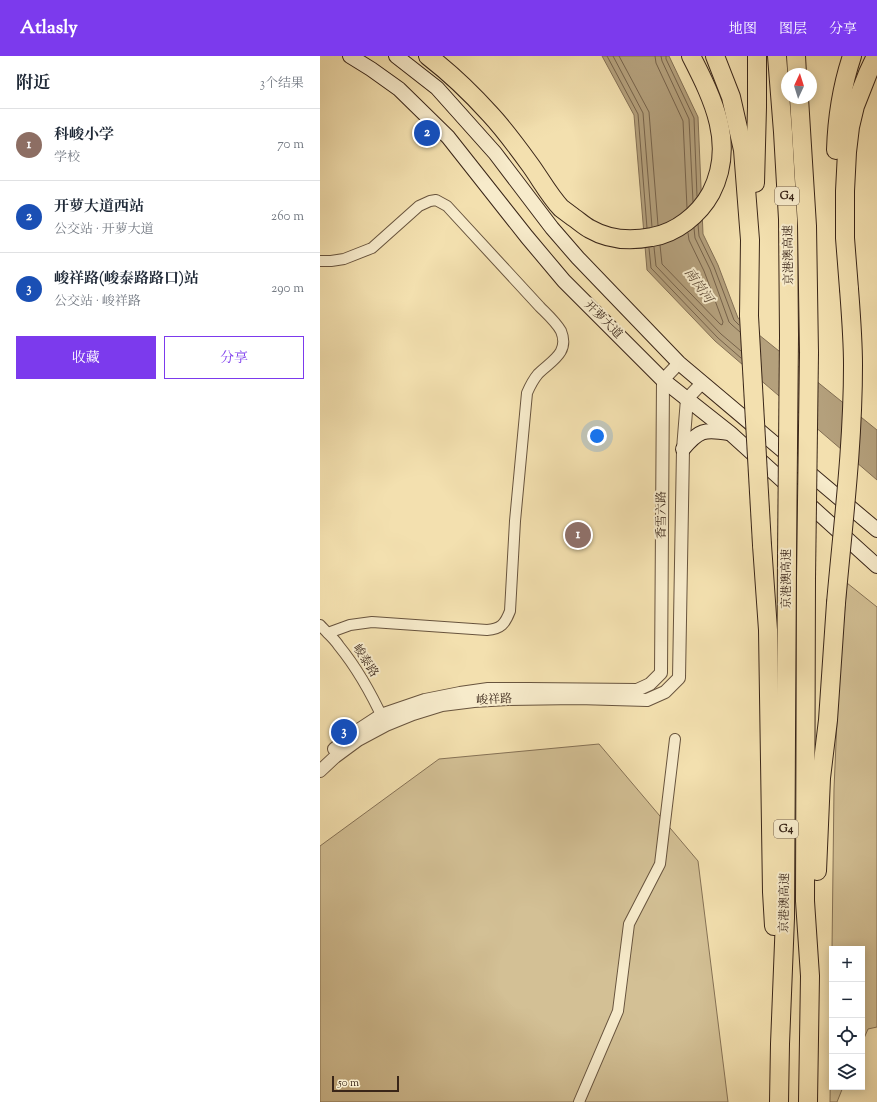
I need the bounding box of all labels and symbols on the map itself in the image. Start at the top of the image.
north arrow [781,68,817,104]
pin: 2 [414,118,440,148]
road number: G4 [775,187,799,205]
street label: 京港澳高速 [779,225,799,285]
water label: 南岗河 [679,265,718,309]
street label: 开萝大道 [580,297,626,343]
your location [587,426,607,446]
street label: 香雪六路 [653,491,671,539]
pin: 1 [565,520,591,550]
street label: 京港澳高速 [778,549,796,609]
street label: 峻泰路 [348,641,382,681]
street label: 峻祥路 [476,690,512,710]
pin: 3 [331,717,357,747]
road number: G4 [774,820,798,838]
street label: 京港澳高速 [775,873,795,933]
scale bar [332,1074,399,1093]

